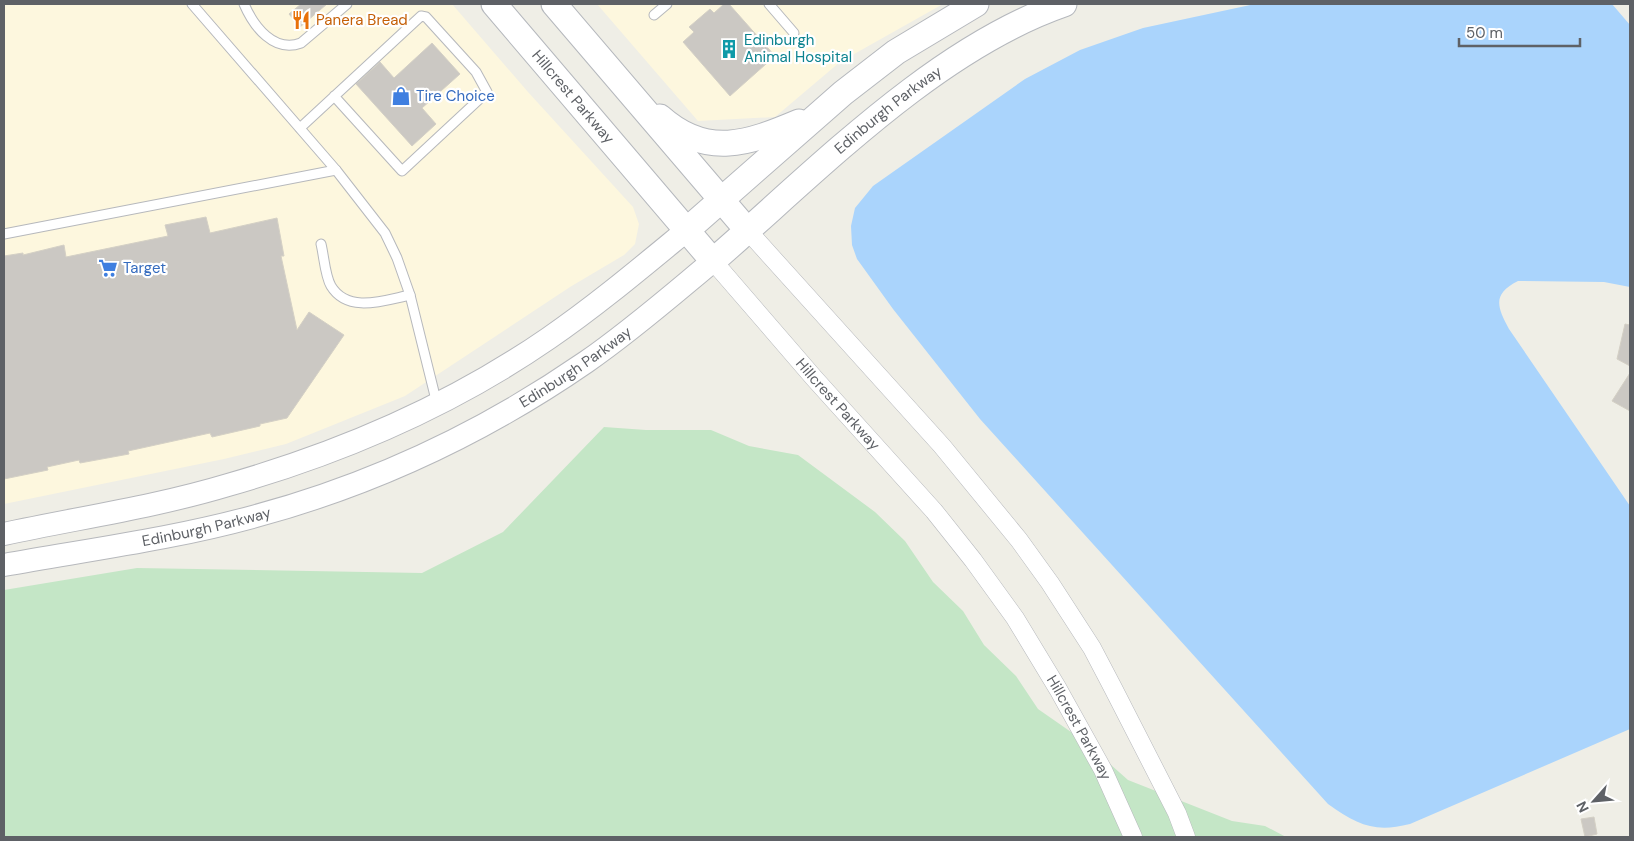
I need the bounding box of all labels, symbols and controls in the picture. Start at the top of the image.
restaurant icon: Panera Bread [290,9,312,31]
place label: Panera Bread [316,10,408,30]
scale bar [1459,15,1580,47]
text: 50 m [1466,23,1503,43]
place label: Edinburgh Animal Hospital [744,30,852,67]
building icon: Edinburgh Animal Hospital [718,38,740,60]
street label: Hillcrest Parkway [528,46,619,148]
street label: Edinburgh Parkway [830,61,946,159]
shop icon: Tire Choice [390,85,412,107]
place label: Tire Choice [416,86,495,106]
supermarket icon: Target [97,257,119,279]
place label: Target [123,258,166,278]
street label: Edinburgh Parkway [516,322,636,412]
street label: Hillcrest Parkway [791,354,885,455]
street label: Edinburgh Parkway [140,502,274,551]
street label: Hillcrest Parkway [1042,671,1116,784]
north arrow [1569,776,1619,826]
text: N [1572,798,1593,816]

